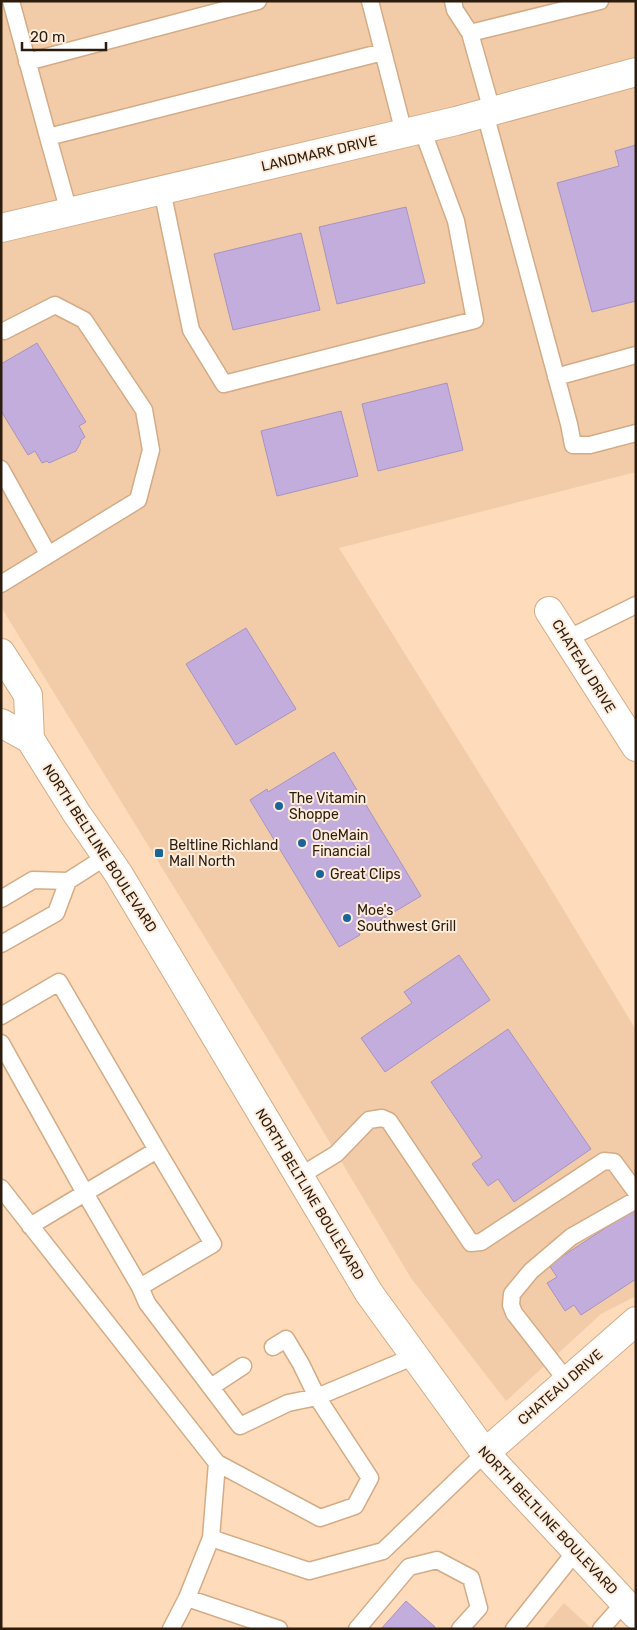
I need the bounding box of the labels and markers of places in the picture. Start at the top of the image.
place label: The Vitamin Shoppe [289,790,366,823]
marker: The Vitamin Shoppe [273,800,285,812]
place label: OneMain Financial [312,827,371,860]
place label: Beltline Richland Mall North [169,837,278,870]
marker: OneMain Financial [296,837,308,849]
marker: Beltline Richland Mall North [153,847,165,859]
place label: Great Clips [330,866,401,883]
marker: Great Clips [314,868,326,880]
place label: Moe's Southwest Grill [357,902,456,935]
marker: Moe's Southwest Grill [341,912,353,924]

